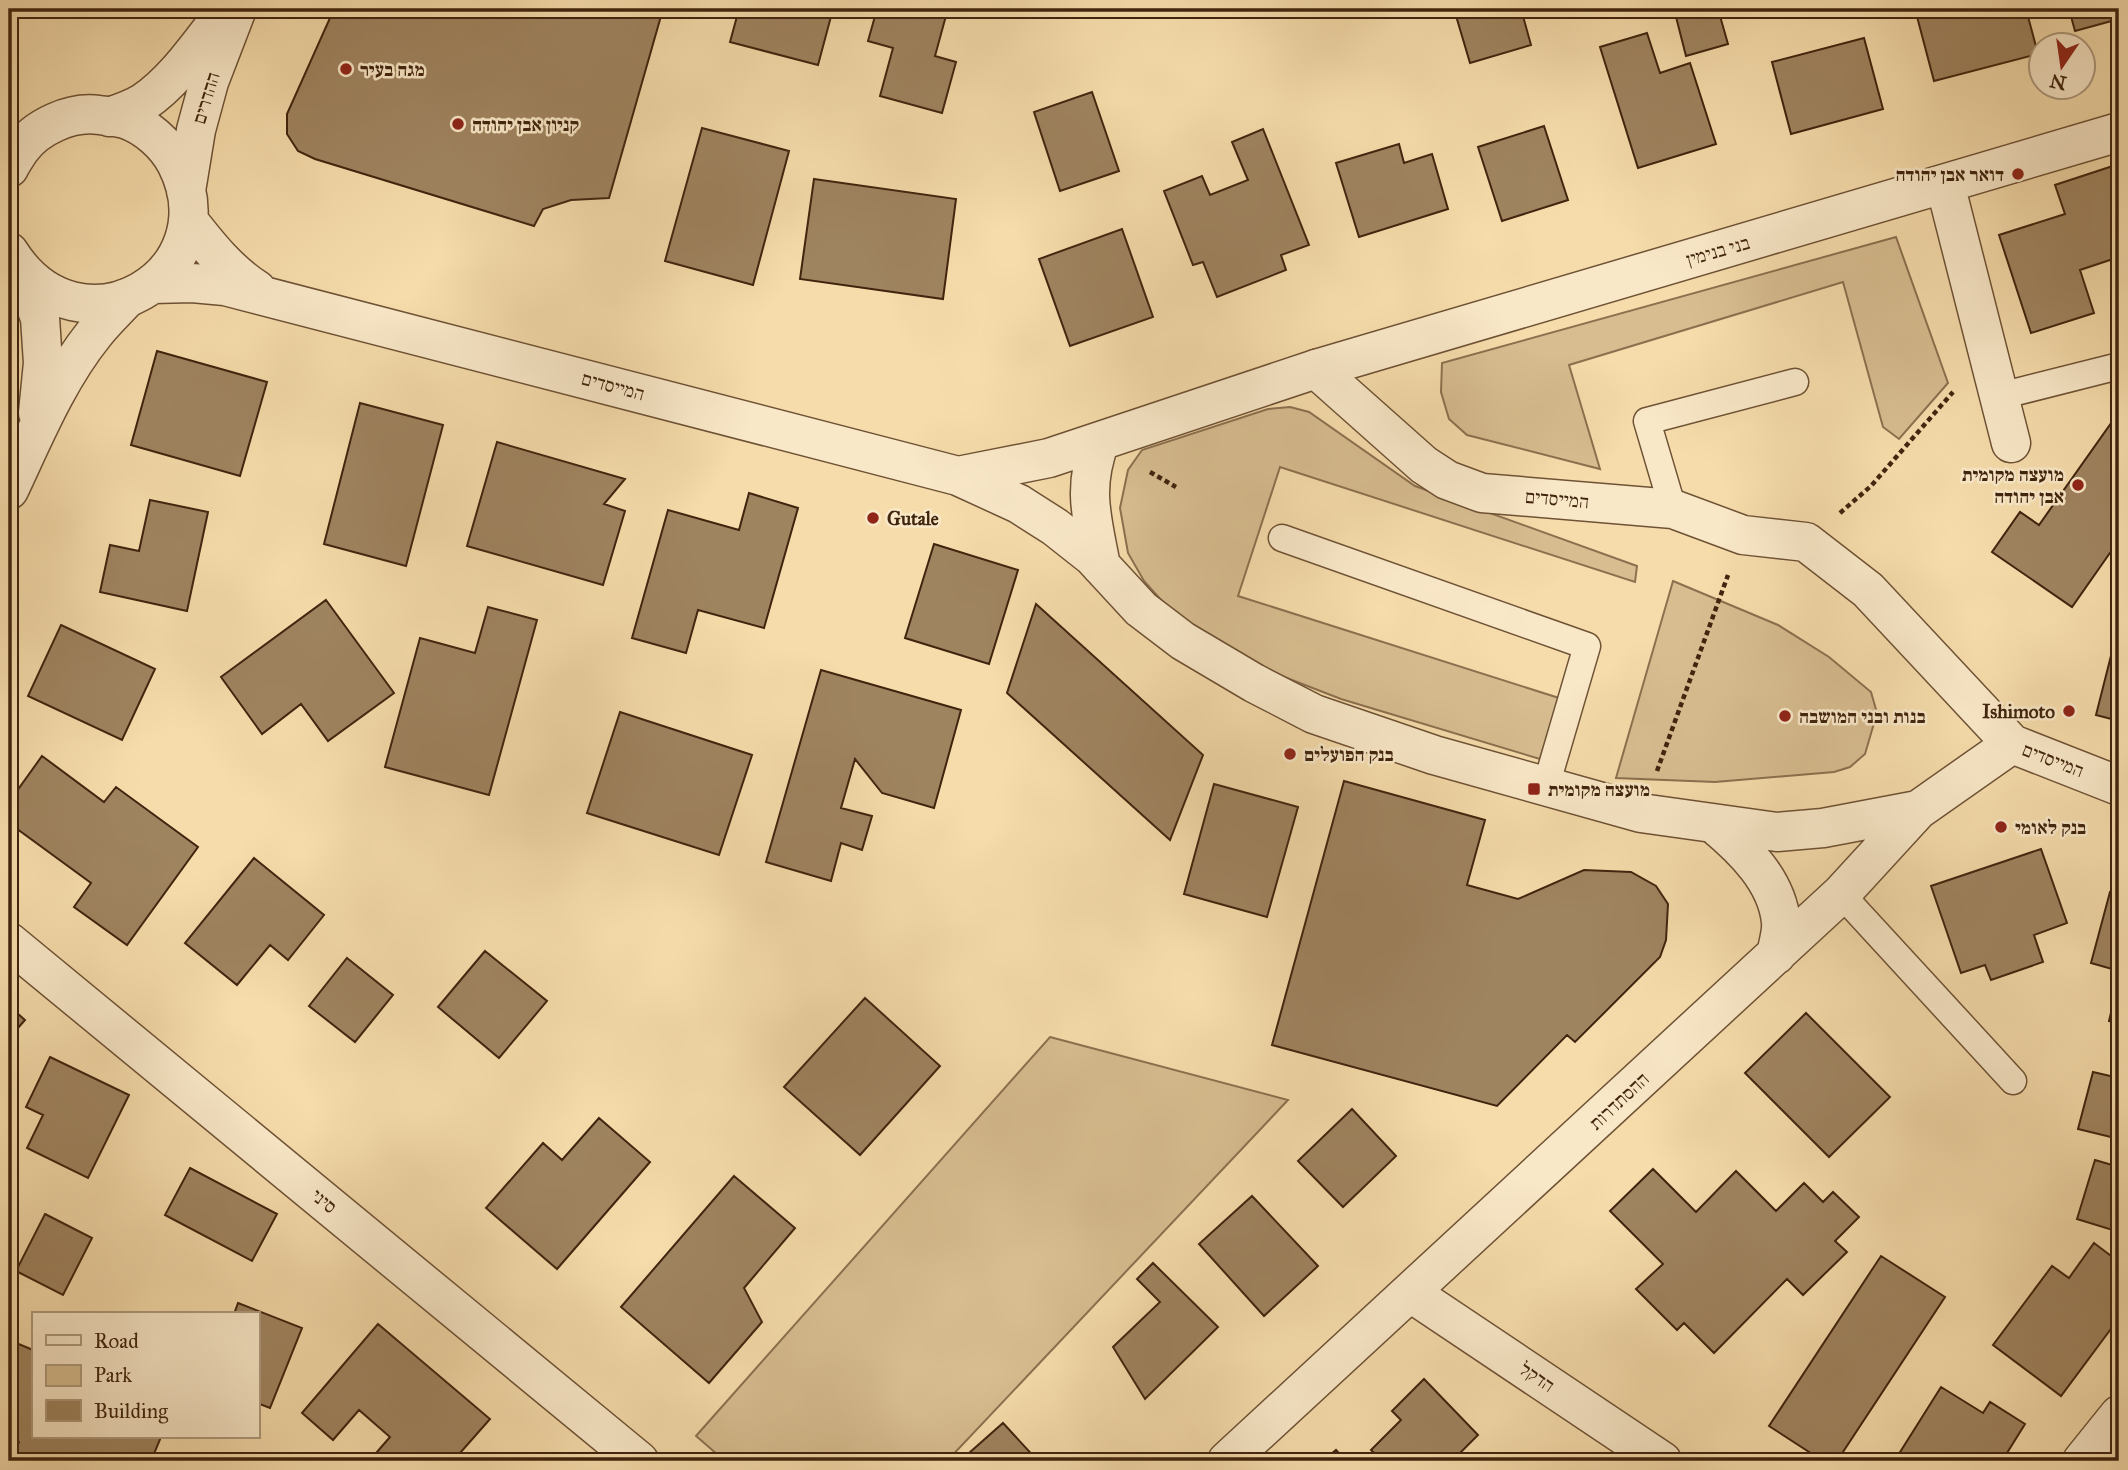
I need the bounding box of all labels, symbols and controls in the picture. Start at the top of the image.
north arrow [2026,32,2096,102]
place label: מגה בעיר [360,58,425,81]
marker: מגה בעיר [338,61,354,77]
street label: ההדרים [187,69,225,127]
text: N [2048,69,2069,95]
place label: קניון אבן יהודה [472,113,579,136]
marker: קניון אבן יהודה [450,116,466,132]
place label: דואר אבן יהודה [1895,163,2004,186]
marker: דואר אבן יהודה [2010,166,2026,182]
street label: בני בנימין [1683,231,1753,271]
street label: המייסדים [579,367,647,405]
place label: מועצה מקומית אבן יהודה [1962,463,2064,508]
marker: מועצה מקומית אבן יהודה [2070,477,2086,493]
street label: המייסדים [1524,485,1590,513]
place label: Gutale [887,507,939,530]
marker: Gutale [865,510,881,526]
place label: Ishimoto [1982,700,2055,723]
marker: Ishimoto [2061,703,2077,719]
place label: בנות ובני המושבה [1799,705,1926,728]
marker: בנות ובני המושבה [1777,708,1793,724]
street label: המייסדים [2019,738,2087,782]
place label: בנק הפועלים [1304,743,1394,766]
marker: בנק הפועלים [1282,746,1298,762]
place label: מועצה מקומית [1548,778,1650,801]
marker: מועצה מקומית [1526,781,1542,797]
place label: בנק לאומי [2015,816,2086,839]
marker: בנק לאומי [1993,819,2009,835]
street label: ההסתדרות [1584,1067,1654,1135]
street label: סיני [307,1184,341,1218]
legend [32,1312,259,1438]
text: Road [94,1328,139,1354]
street label: הדקל [1515,1357,1559,1397]
text: Park [94,1362,132,1388]
text: Building [94,1398,168,1424]

